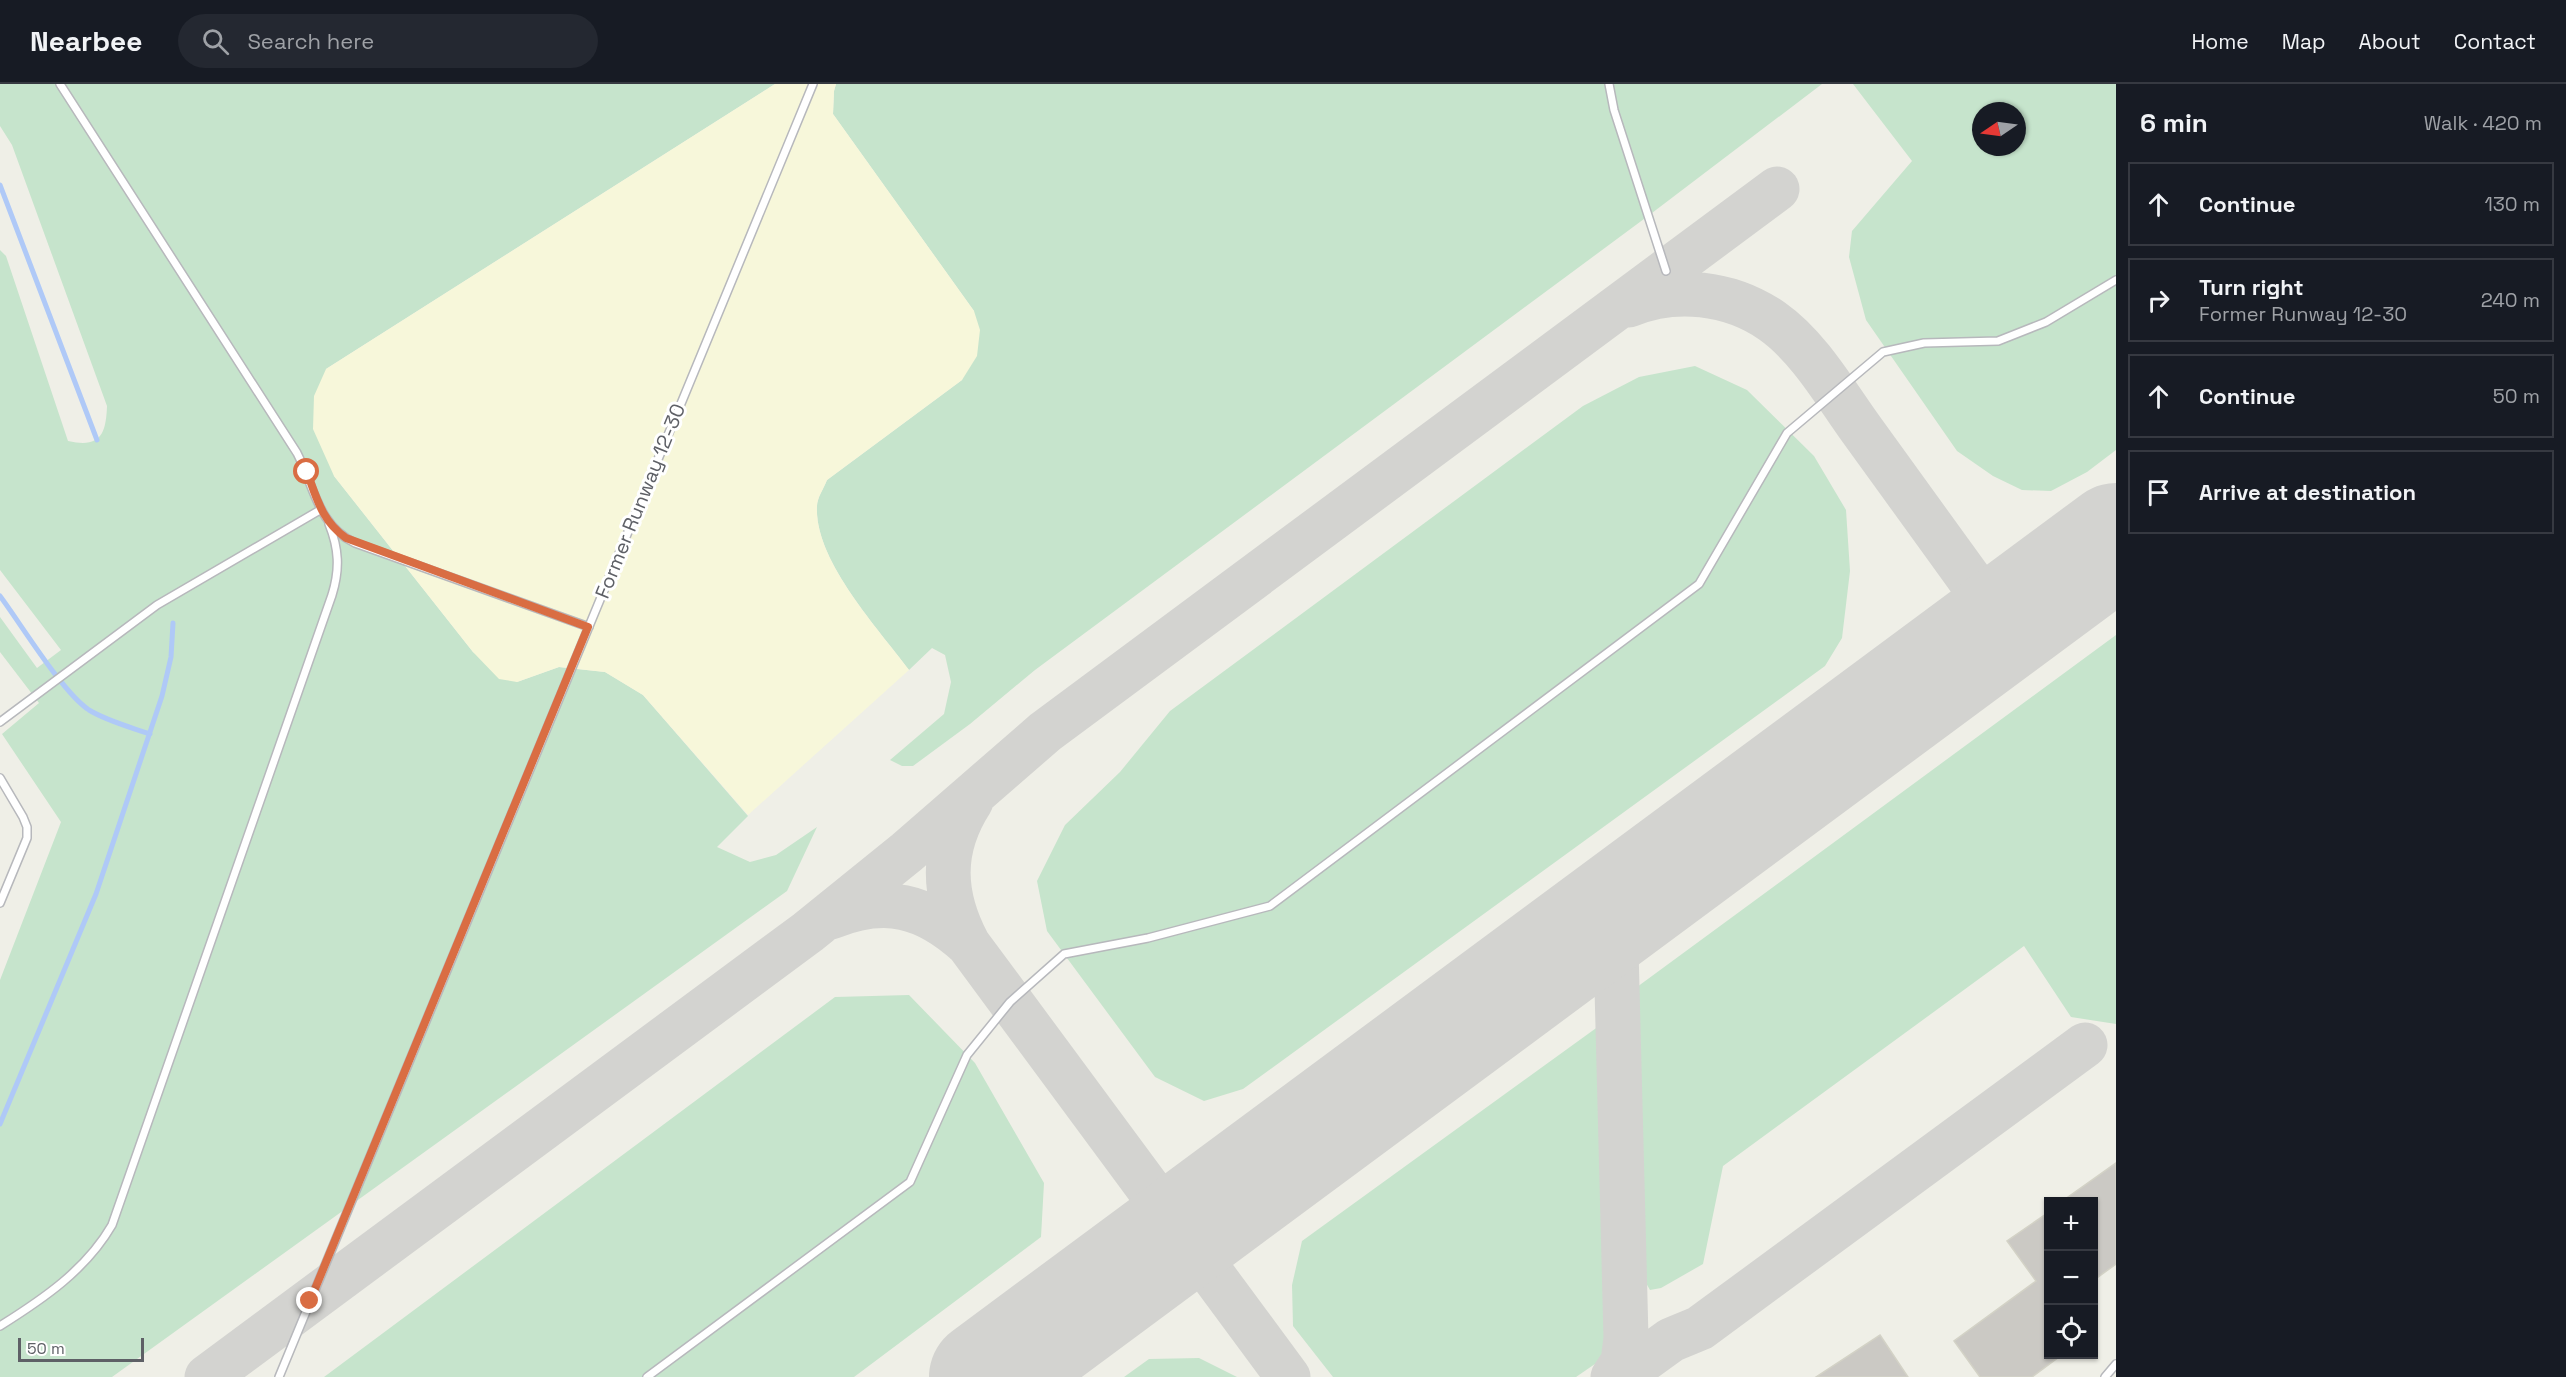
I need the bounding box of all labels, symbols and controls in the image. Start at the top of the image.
search box [178,14,598,68]
text: Nearbee [30,23,142,59]
icon: search [199,25,232,58]
text: Search here [247,27,374,55]
text: Home [2191,28,2249,55]
text: Map [2282,28,2326,55]
text: About [2359,28,2421,55]
text: Contact [2454,28,2536,55]
north arrow [1972,102,2026,156]
text: 6 min [2140,106,2208,140]
text: Walk · 420 m [2424,110,2542,136]
icon: ahead [2142,188,2175,221]
text: Continue [2199,190,2295,218]
text: 130 m [2484,191,2540,217]
text: Turn right [2199,273,2304,301]
icon: right [2142,284,2175,317]
text: 240 m [2481,287,2540,313]
text: Former Runway 12-30 [2199,301,2407,327]
icon: ahead [2142,380,2175,413]
text: Continue [2199,382,2295,410]
text: 50 m [2493,383,2540,409]
street label: Former Runway 12-30 [589,400,691,602]
route start [293,458,319,484]
icon: arrive [2142,476,2175,509]
text: Arrive at destination [2199,478,2416,506]
map controls [2044,1197,2098,1359]
button: + [2044,1197,2098,1251]
button: − [2044,1251,2098,1305]
route end [296,1287,322,1313]
button: locate [2044,1305,2098,1359]
scale bar [18,1335,144,1362]
text: 50 m [27,1338,65,1359]

